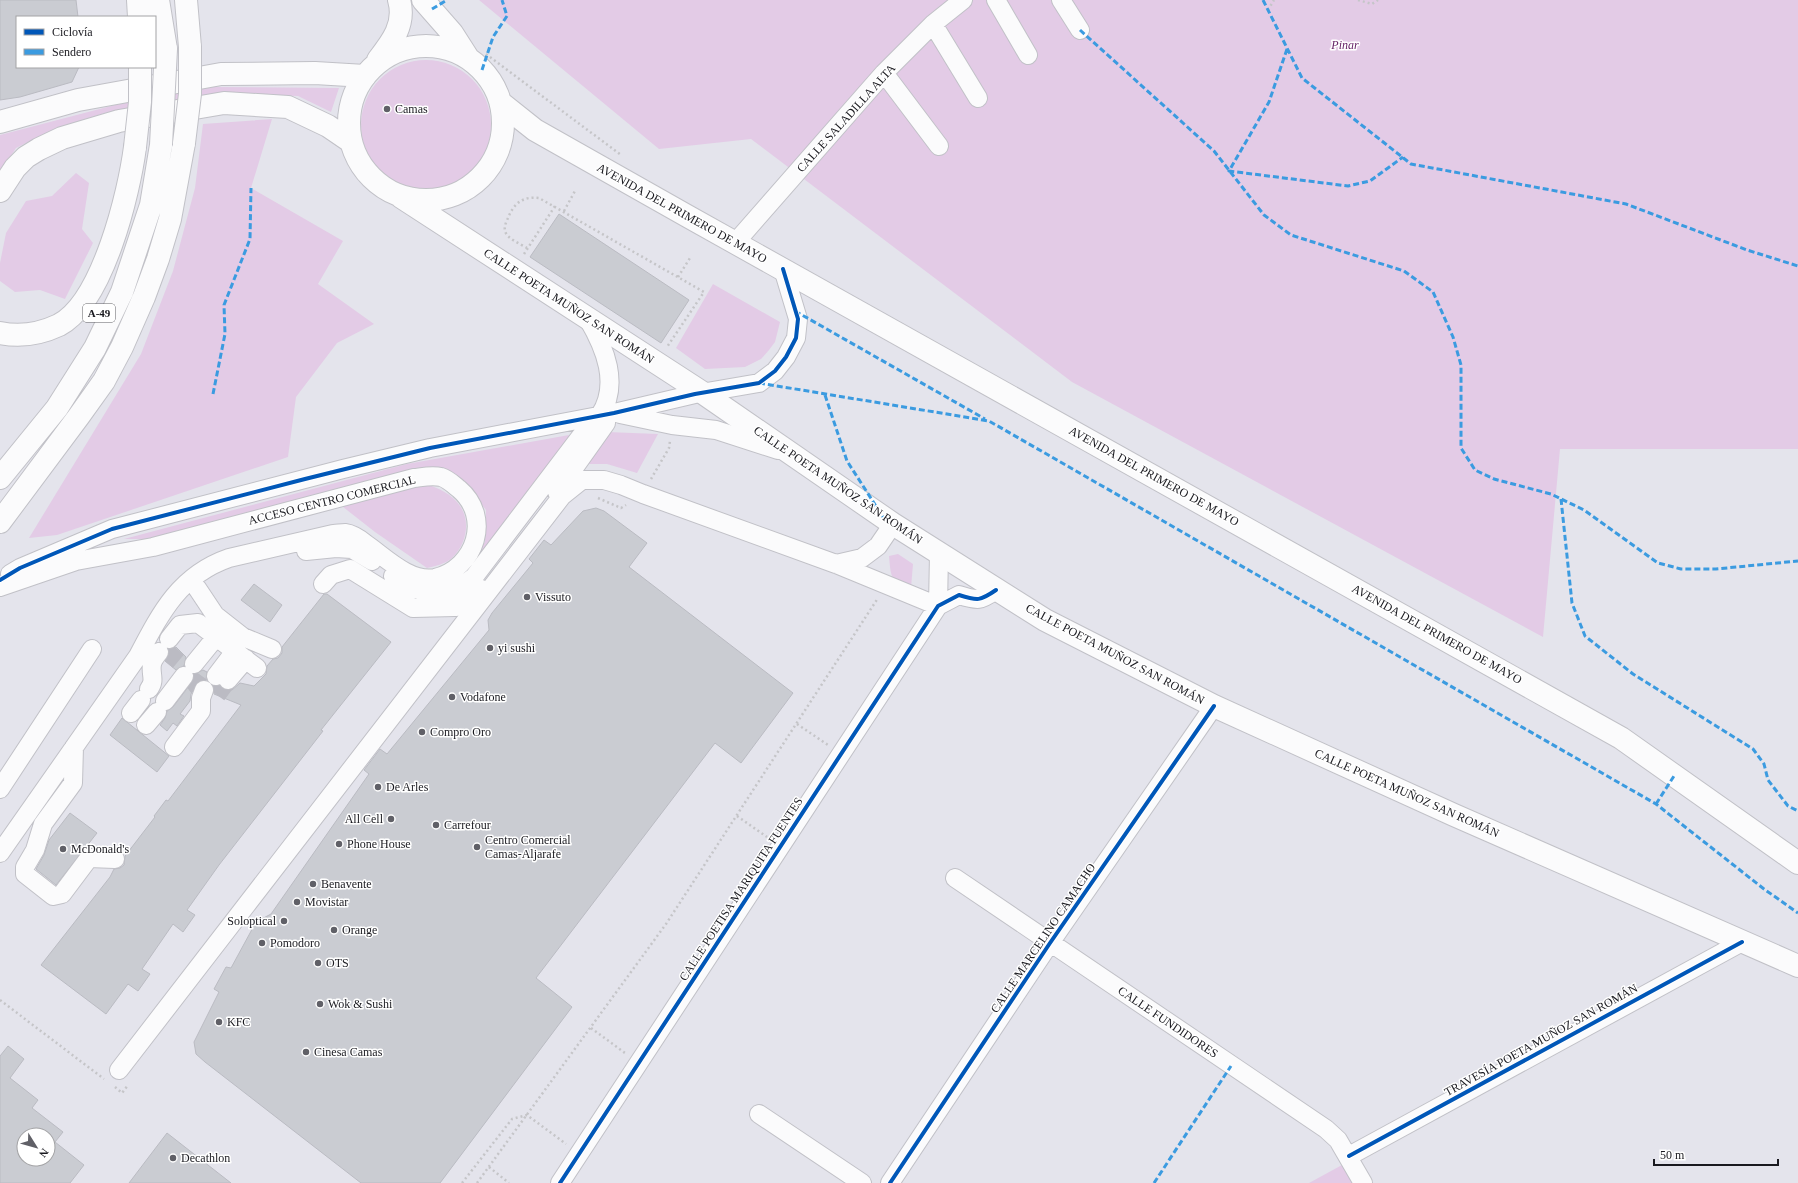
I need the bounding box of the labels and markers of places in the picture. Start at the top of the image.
place label: Camas [395,102,428,116]
marker: Camas [382,104,392,114]
place label: Vissuto [535,590,571,604]
marker: Vissuto [522,592,532,602]
place label: yi sushi [498,641,536,655]
marker: yi sushi [485,643,495,653]
place label: Vodafone [460,690,506,704]
marker: Vodafone [447,692,457,702]
place label: Compro Oro [430,725,491,739]
marker: Compro Oro [417,727,427,737]
place label: De Arles [386,780,429,794]
marker: De Arles [373,782,383,792]
place label: All Cell [345,812,384,826]
marker: All Cell [386,814,396,824]
place label: Carrefour [444,818,491,832]
marker: Carrefour [431,820,441,830]
place label: Centro Comercial Camas-Aljarafe [485,833,571,861]
place label: Phone House [347,837,411,851]
marker: Phone House [334,839,344,849]
place label: McDonald's [71,842,129,856]
marker: Centro Comercial Camas-Aljarafe [472,842,482,852]
marker: McDonald's [58,844,68,854]
place label: Benavente [321,877,372,891]
marker: Benavente [308,879,318,889]
place label: Movistar [305,895,348,909]
marker: Movistar [292,897,302,907]
place label: Soloptical [227,914,277,928]
marker: Soloptical [279,916,289,926]
place label: Orange [342,923,377,937]
marker: Orange [329,925,339,935]
place label: Pomodoro [270,936,320,950]
marker: Pomodoro [257,938,267,948]
place label: OTS [326,956,349,970]
marker: OTS [313,958,323,968]
place label: Wok & Sushi [328,997,393,1011]
marker: Wok & Sushi [315,999,325,1009]
place label: KFC [227,1015,250,1029]
marker: KFC [214,1017,224,1027]
place label: Cinesa Camas [314,1045,383,1059]
marker: Cinesa Camas [301,1047,311,1057]
place label: Decathlon [181,1151,230,1165]
marker: Decathlon [168,1153,178,1163]

